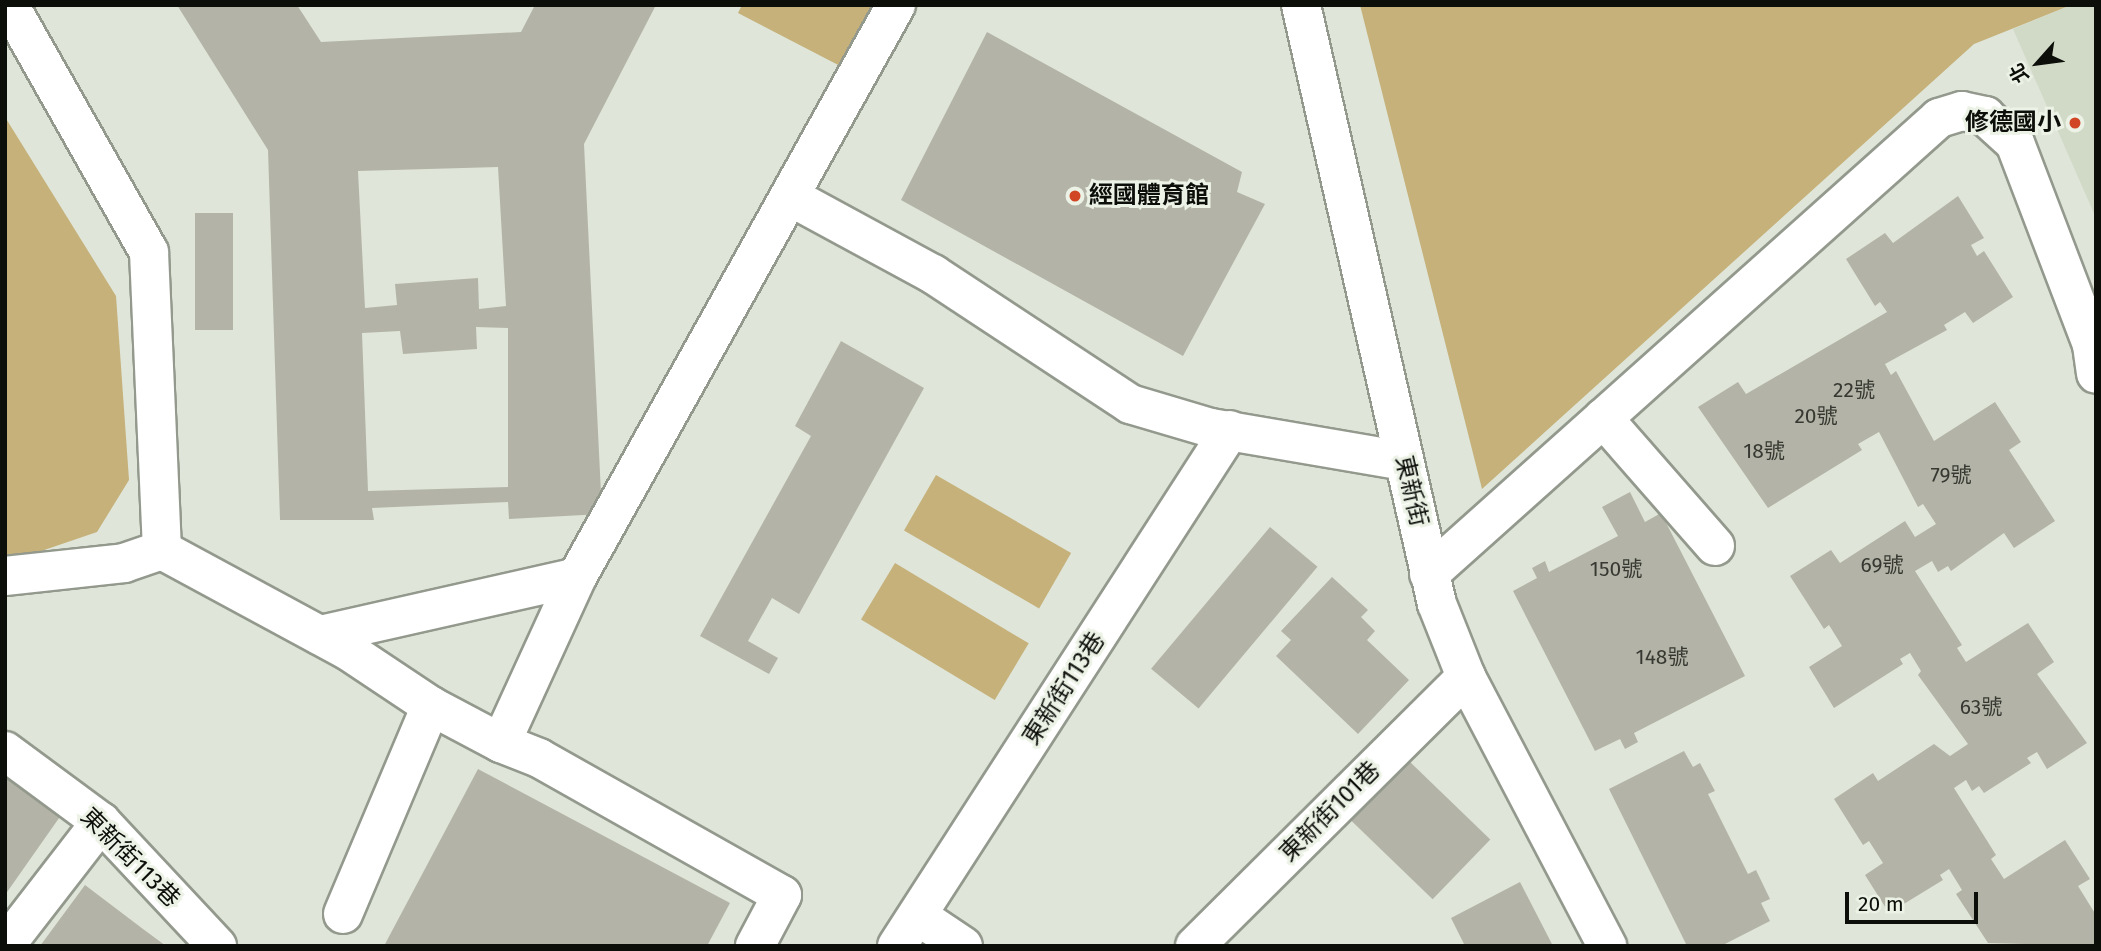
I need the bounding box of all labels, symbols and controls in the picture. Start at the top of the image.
north arrow [2003,28,2073,98]
text: 北 [2004,59,2034,87]
place label: 修德國小 [1965,109,2061,137]
marker: 修德國小 [2067,115,2083,131]
place label: 經國體育館 [1089,182,1209,210]
marker: 經國體育館 [1067,188,1083,204]
house number: 22號 [1833,377,1875,403]
house number: 20號 [1794,403,1838,429]
house number: 18號 [1743,438,1785,464]
street label: 東新街 [1389,453,1433,529]
house number: 79號 [1931,462,1971,488]
house number: 69號 [1861,552,1903,578]
house number: 150號 [1590,556,1642,582]
street label: 東新街113巷 [1017,627,1111,751]
house number: 148號 [1636,644,1688,670]
house number: 63號 [1960,694,2002,720]
street label: 東新街101巷 [1274,756,1386,868]
street label: 東新街113巷 [74,802,186,914]
scale bar [1849,878,1982,922]
text: 20 m [1858,891,1904,917]

